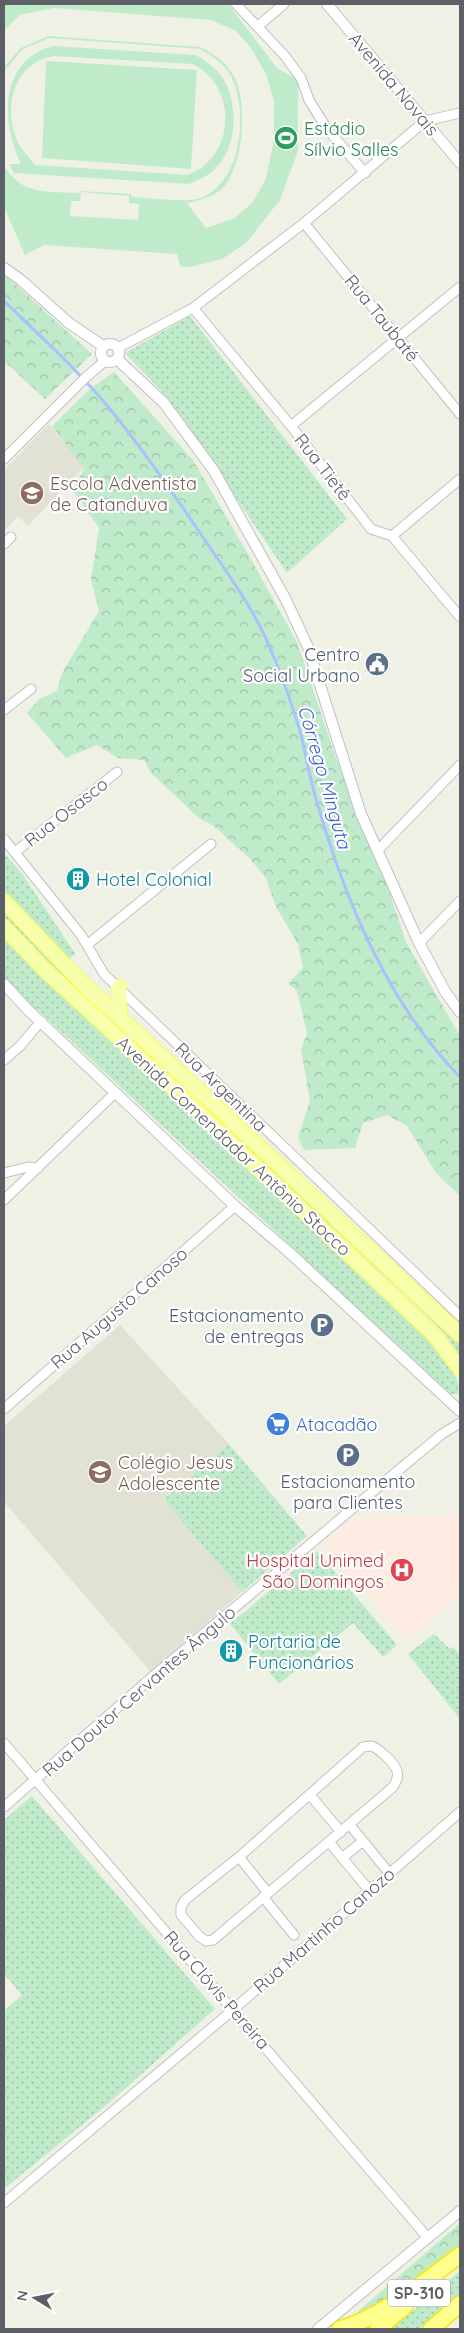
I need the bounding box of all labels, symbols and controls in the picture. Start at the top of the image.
street label: Avenida Novais [344,27,444,141]
place label: Estádio Sílvio Salles [304,117,399,161]
sports icon: Estádio Sílvio Salles [273,125,299,151]
street label: Rua Taubaté [340,270,424,366]
street label: Rua Tietê [290,429,356,505]
place label: Escola Adventista de Catanduva [50,472,197,516]
school or university icon: Escola Adventista de Catanduva [19,480,45,506]
place label: Centro Social Urbano [243,643,360,687]
public building icon: Centro Social Urbano [364,651,390,677]
water label: Córrego Minguta [293,703,357,853]
street label: Rua Osasco [20,772,112,852]
building icon: Hotel Colonial [65,866,91,892]
place label: Hotel Colonial [96,868,212,891]
street label: Avenida Comendador Antônio Stocco [112,1031,356,1261]
street label: Rua Argentina [170,1037,272,1137]
street label: Rua Augusto Canoso [46,1242,192,1374]
place label: Estacionamento de entregas [169,1304,304,1348]
parking icon: Estacionamento de entregas [309,1312,335,1338]
supermarket icon: Atacadão [265,1411,291,1437]
place label: Atacadão [296,1413,378,1436]
parking icon: Estacionamento para Clientes [335,1442,361,1468]
place label: Colégio Jesus Adolescente [118,1451,233,1495]
school or university icon: Colégio Jesus Adolescente [87,1459,113,1485]
place label: Estacionamento para Clientes [281,1470,415,1514]
place label: Hospital Unimed São Domingos [246,1549,384,1593]
hospital icon: Hospital Unimed São Domingos [389,1557,415,1583]
street label: Rua Doutor Cervantes Ângulo [37,1601,241,1781]
place label: Portaria de Funcionários [248,1630,354,1674]
building icon: Portaria de Funcionários [218,1638,244,1664]
street label: Rua Martinho Canozo [248,1862,400,1998]
street label: Rua Clóvis Pereira [159,1926,275,2054]
north arrow [10,2273,60,2323]
road number: SP-310 [388,2280,450,2306]
text: N [12,2289,32,2302]

